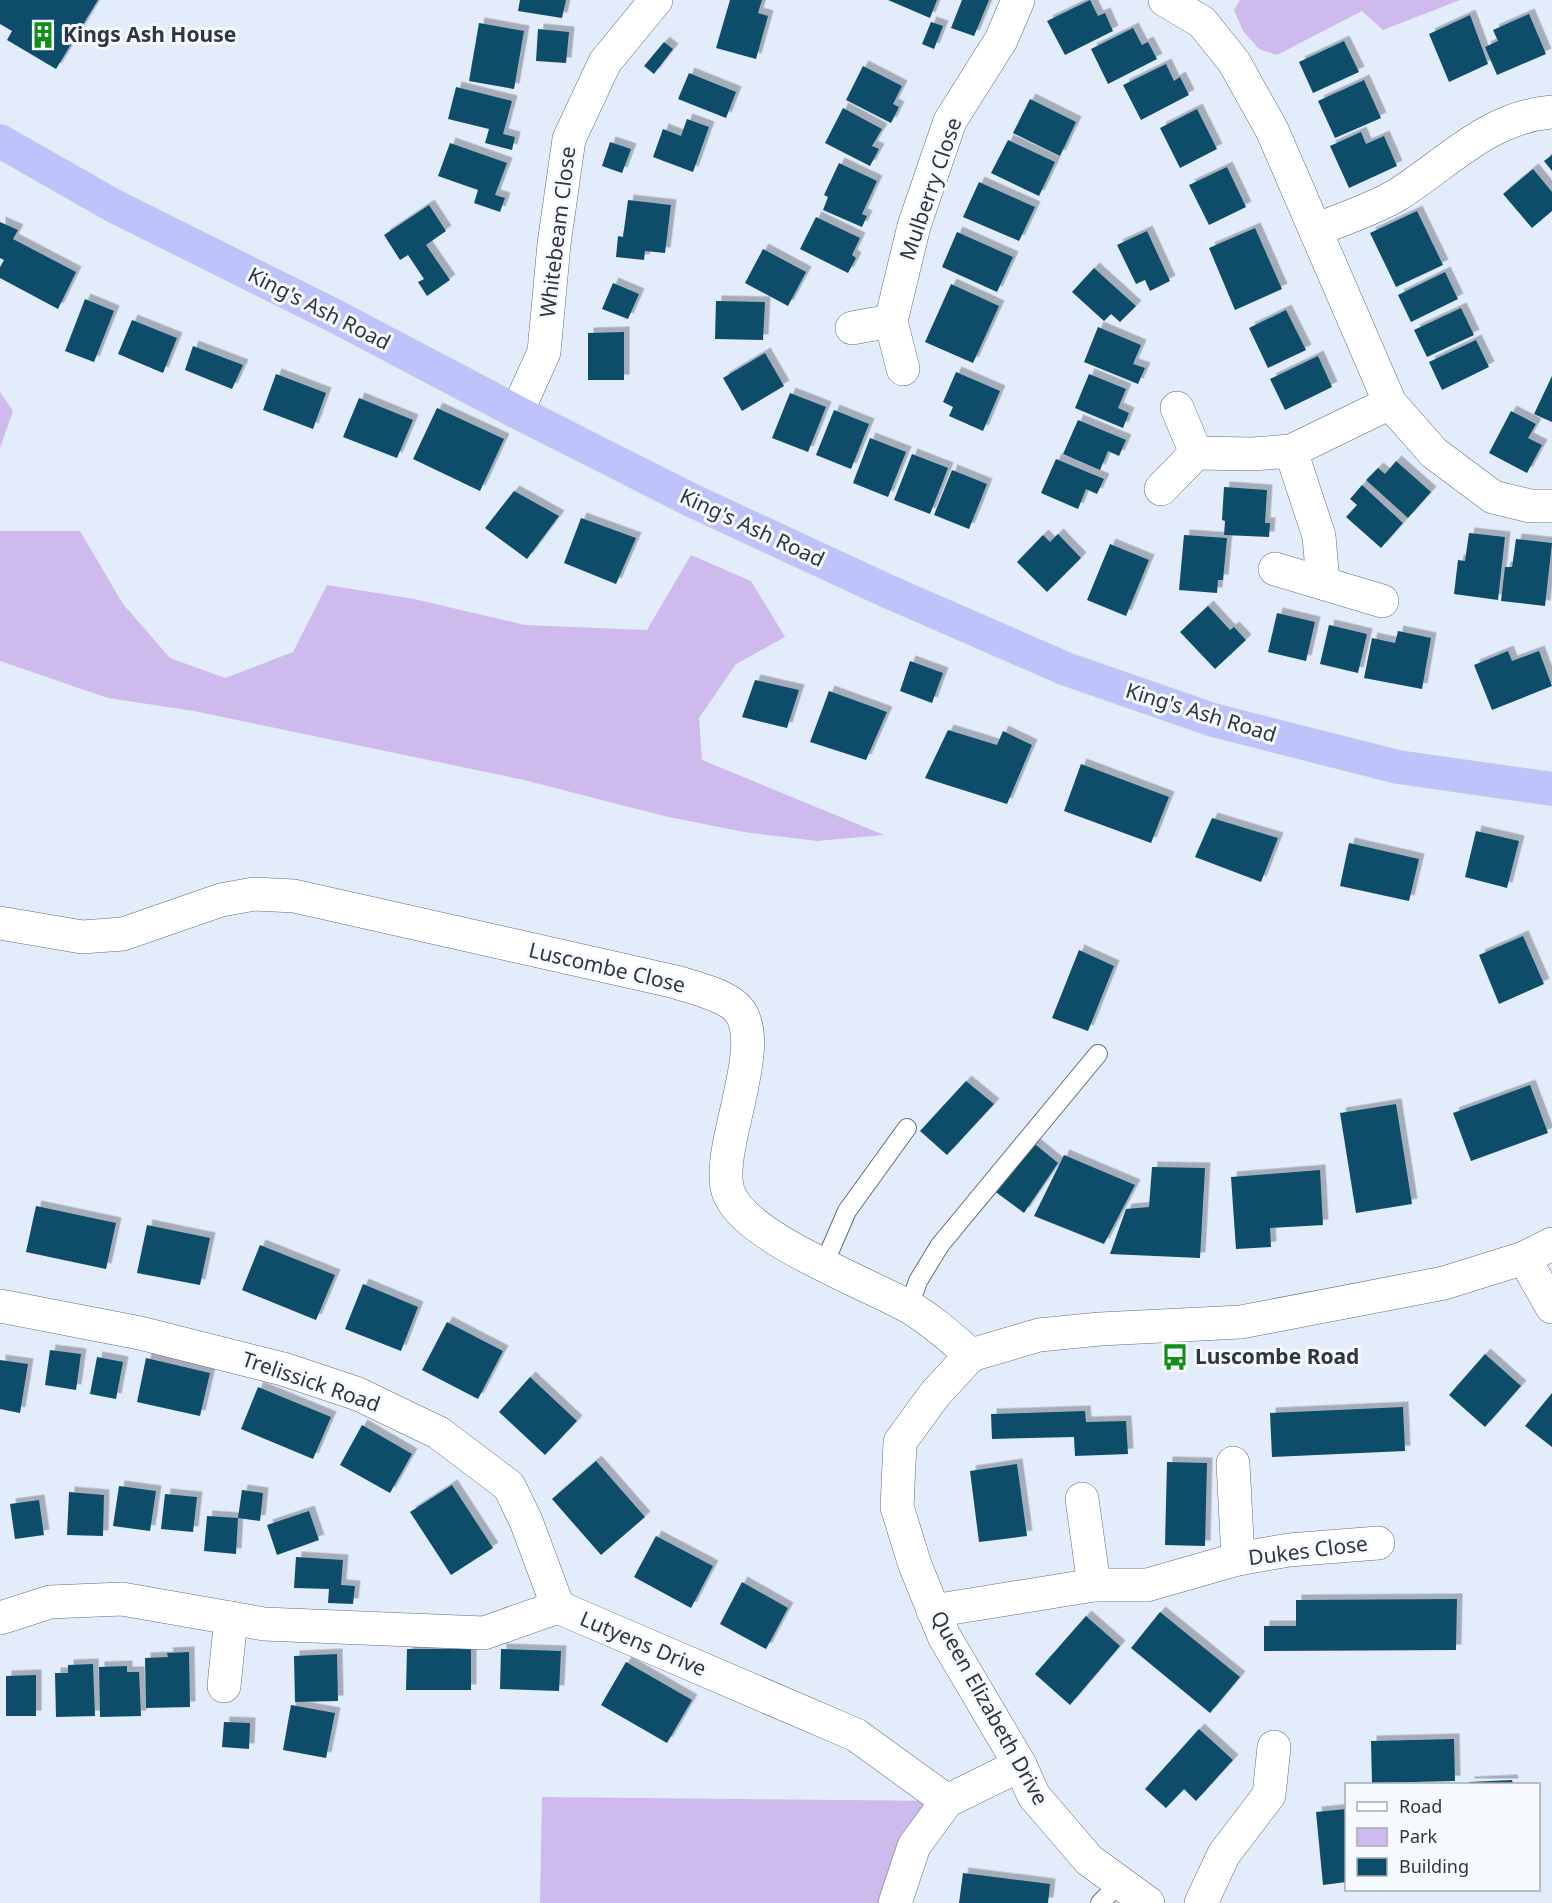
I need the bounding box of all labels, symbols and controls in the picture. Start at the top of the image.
building icon: Kings Ash House [28,20,58,50]
place label: Kings Ash House [63,20,236,48]
street label: Mulberry Close [893,114,968,264]
street label: Whitebeam Close [533,145,581,319]
street label: King's Ash Road [243,260,395,356]
street label: King's Ash Road [676,481,829,573]
street label: King's Ash Road [1122,676,1280,748]
street label: Luscombe Close [526,935,688,999]
bus stop icon: Luscombe Road [1160,1342,1190,1372]
place label: Luscombe Road [1195,1342,1359,1370]
street label: Trelissick Road [239,1344,384,1418]
street label: Dukes Close [1247,1529,1369,1571]
street label: Lutyens Drive [576,1604,711,1682]
street label: Queen Elizabeth Drive [925,1605,1055,1810]
legend [1345,1783,1540,1891]
text: Road [1399,1794,1442,1818]
text: Park [1399,1824,1437,1848]
text: Building [1399,1854,1469,1878]

